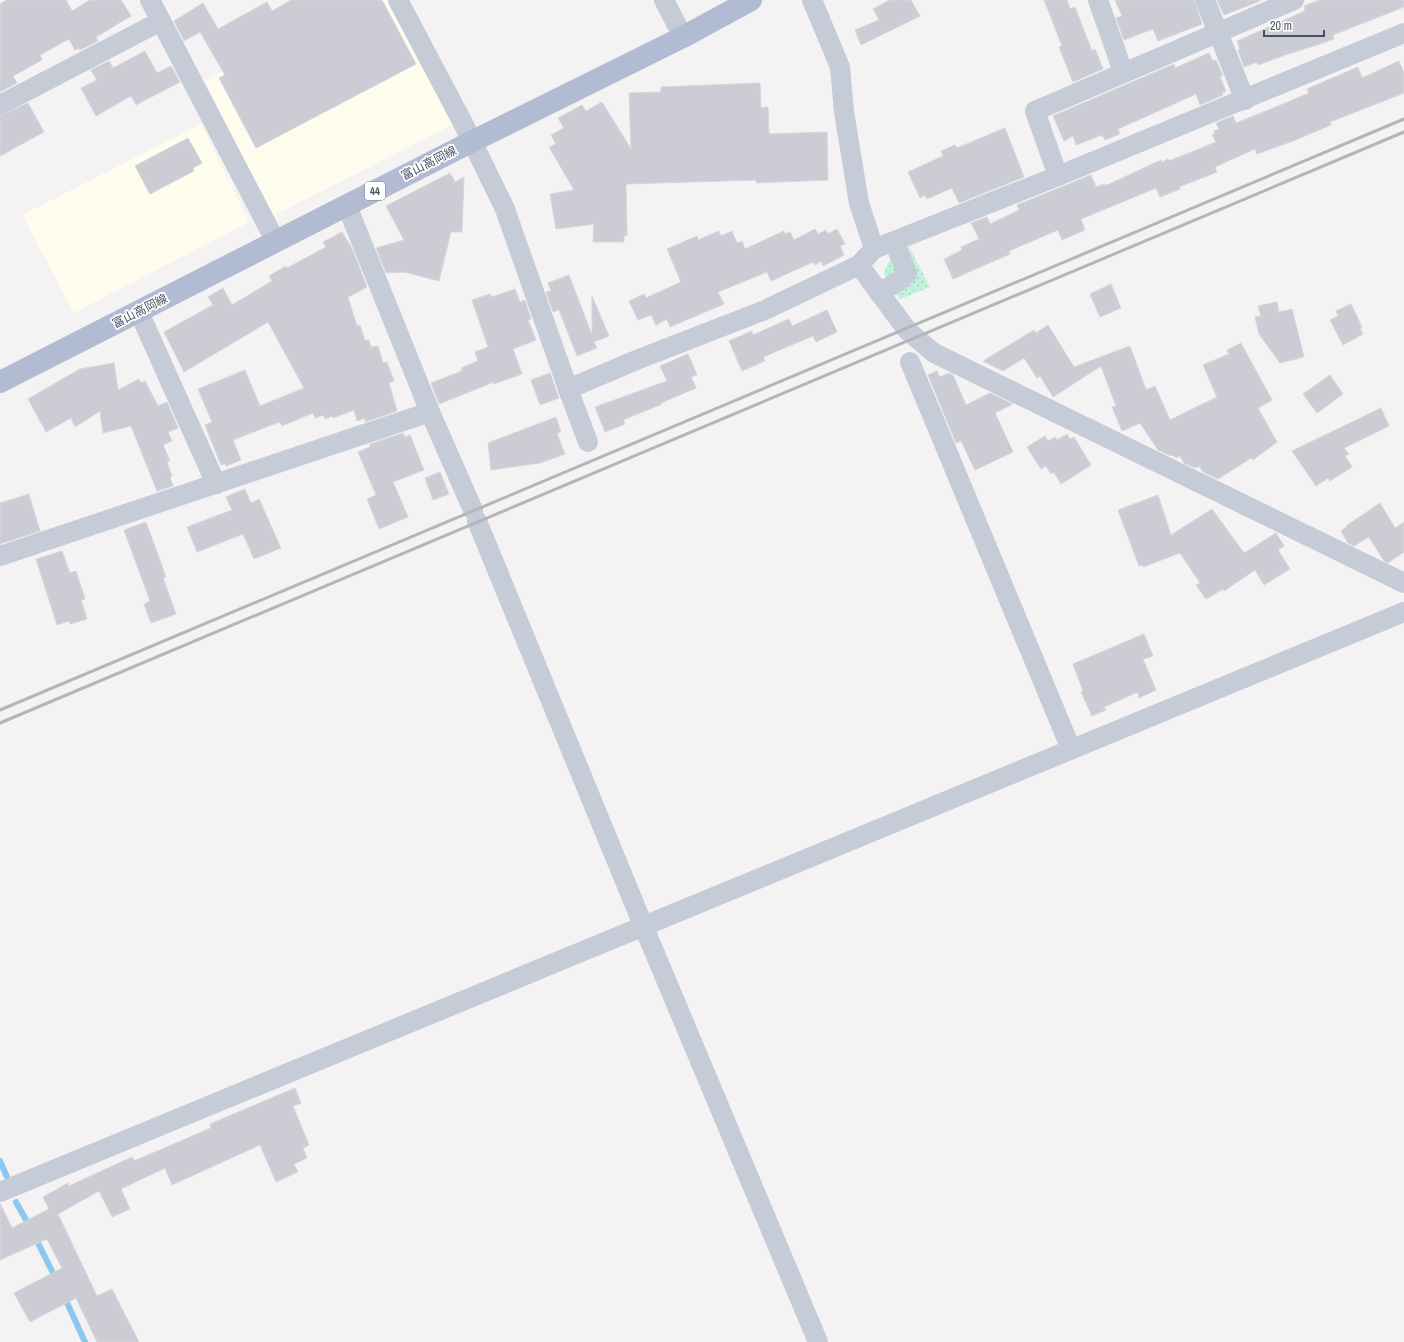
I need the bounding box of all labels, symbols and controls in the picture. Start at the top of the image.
scale bar [1264,12,1324,38]
text: 20 m [1270,18,1292,34]
street label: 富山高岡線 [399,142,459,184]
road number: 44 [365,182,385,200]
street label: 富山高岡線 [110,290,170,332]

